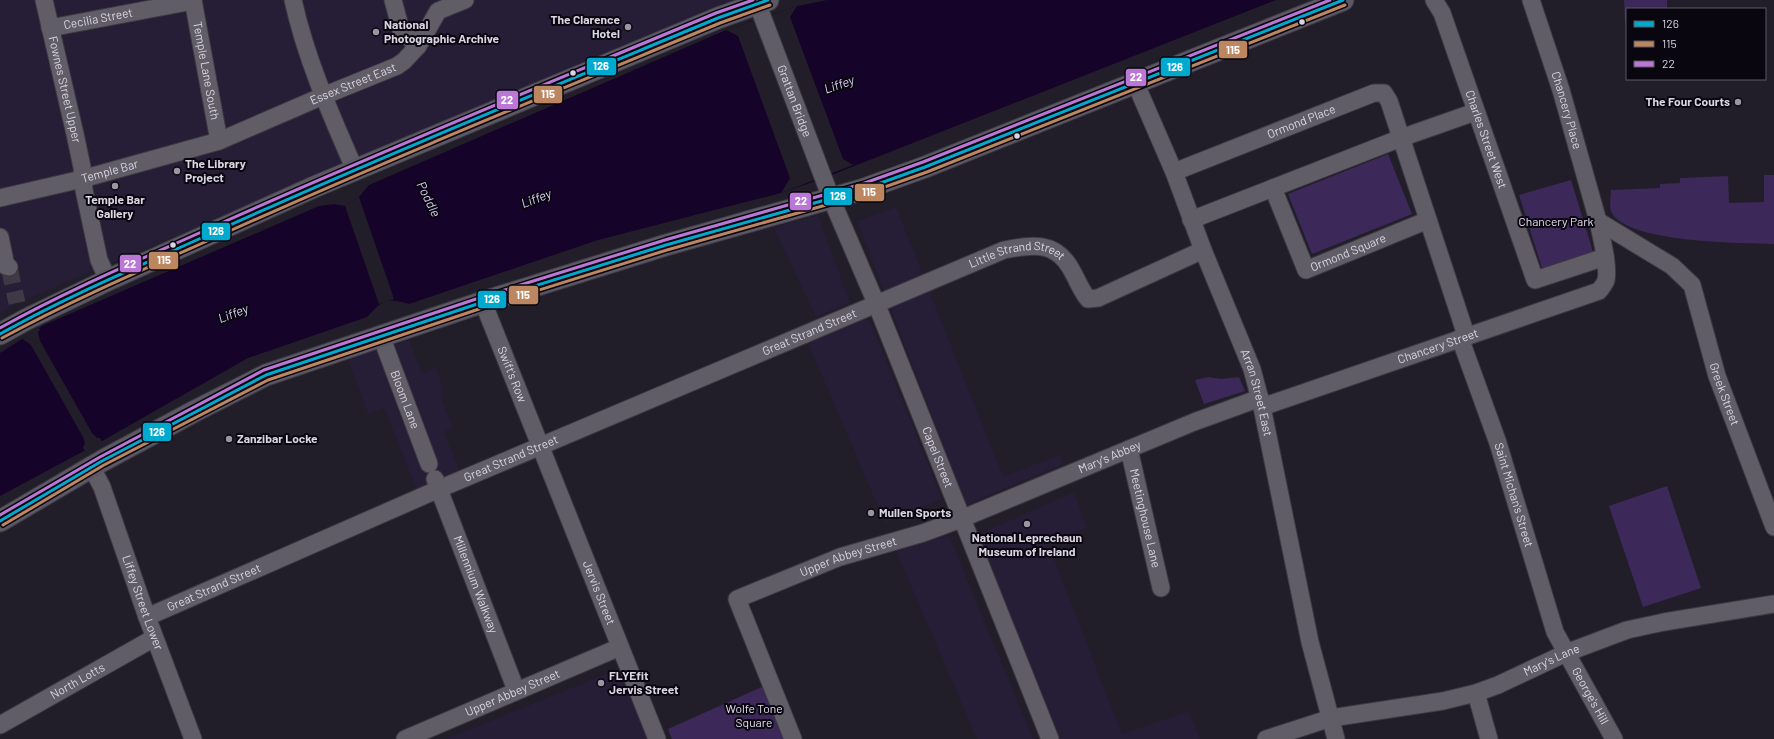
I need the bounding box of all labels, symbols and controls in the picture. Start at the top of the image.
street label: Cecilia Street [62,5,134,31]
legend [1626,8,1766,80]
place label: The Clarence Hotel [550,12,620,40]
text: 126 [1662,16,1679,30]
place label: National Photographic Archive [384,17,500,45]
unlabelled marker [1297,17,1307,27]
street label: Temple Lane South [191,20,223,121]
marker: The Clarence Hotel [623,22,633,32]
marker: National Photographic Archive [371,27,381,37]
street label: Fownes Street Upper [47,35,85,145]
text: 115 [1662,36,1677,50]
line badge: 115 [1218,40,1248,59]
text: 115 [1226,43,1240,56]
text: 22 [1662,56,1675,70]
line badge: 126 [586,57,617,76]
line badge: 126 [1160,57,1191,77]
street label: Essex Street East [307,59,398,107]
text: 126 [593,59,609,72]
text: 126 [1167,60,1183,73]
street label: Grattan Bridge [775,63,815,139]
unlabelled marker [568,68,578,78]
line badge: 22 [1125,68,1147,87]
street label: Chancery Place [1549,69,1585,151]
text: 22 [1130,70,1142,83]
water label: Liffey [822,71,857,97]
line badge: 115 [533,85,563,104]
text: 115 [541,87,555,100]
street label: Charles Street West [1463,88,1511,190]
line badge: 22 [496,90,519,110]
text: 22 [501,93,513,106]
place label: The Four Courts [1645,94,1730,108]
marker: The Four Courts [1733,97,1743,107]
street label: Ormond Place [1265,101,1337,141]
unlabelled marker [1012,131,1022,141]
street label: Temple Bar [79,156,140,185]
place label: The Library Project [185,156,246,184]
marker: The Library Project [172,166,182,176]
water label: Poddle [414,179,445,220]
marker: Temple Bar Gallery [110,181,120,191]
line badge: 115 [854,183,885,202]
water label: Liffey [519,185,555,211]
text: 115 [862,185,876,198]
line badge: 126 [823,187,853,206]
text: 126 [830,189,846,202]
place label: Temple Bar Gallery [85,192,145,220]
line badge: 22 [789,192,812,211]
text: 22 [795,194,807,207]
park label: Chancery Park [1518,214,1594,228]
line badge: 126 [201,222,231,241]
text: 126 [208,224,224,237]
street label: Ormond Square [1308,230,1388,274]
text: Little Strand Street [966,238,1069,270]
unlabelled marker [168,240,178,250]
line badge: 115 [148,251,179,270]
text: 115 [157,253,171,266]
line badge: 22 [119,254,142,273]
street label: Little Strand Street [965,256,1065,274]
text: 22 [124,257,136,270]
line badge: 115 [508,285,539,305]
text: 115 [516,288,530,301]
line badge: 126 [477,290,507,309]
text: 126 [484,292,500,305]
water label: Liffey [216,300,252,326]
street label: Great Strand Street [760,305,858,358]
street label: Chancery Street [1395,325,1480,366]
street label: Swift's Row [495,344,530,404]
street label: Arran Street East [1238,347,1276,437]
street label: Greek Street [1708,361,1743,427]
street label: Bloom Lane [388,368,423,431]
line badge: 126 [142,422,172,442]
street label: Capel Street [920,424,957,489]
text: 126 [149,425,165,438]
place label: Zanzibar Locke [237,431,318,445]
street label: Great Strand Street [461,432,560,484]
marker: Zanzibar Locke [224,434,234,444]
street label: Mary's Abbey [1076,437,1143,475]
street label: Saint Michan's Street [1492,441,1537,549]
street label: Meetinghouse Lane [1128,467,1164,569]
place label: Mullen Sports [879,505,951,519]
marker: Mullen Sports [866,508,876,518]
marker: National Leprechaun Museum of Ireland [1022,519,1032,529]
place label: National Leprechaun Museum of Ireland [972,530,1082,558]
street label: Millennium Walkway [451,533,502,635]
street label: Upper Abbey Street [797,533,898,579]
street label: Liffey Street Lower [120,553,167,652]
street label: Jervis Street [581,558,619,627]
street label: Great Strand Street [164,560,262,613]
street label: Mary's Lane [1521,641,1581,678]
street label: North Lotts [47,659,107,701]
street label: George's Hill [1570,664,1612,726]
street label: Upper Abbey Street [463,666,562,718]
place label: FLYEfit Jervis Street [609,668,679,696]
marker: FLYEfit Jervis Street [596,678,606,688]
park label: Wolfe Tone Square [725,701,783,729]

